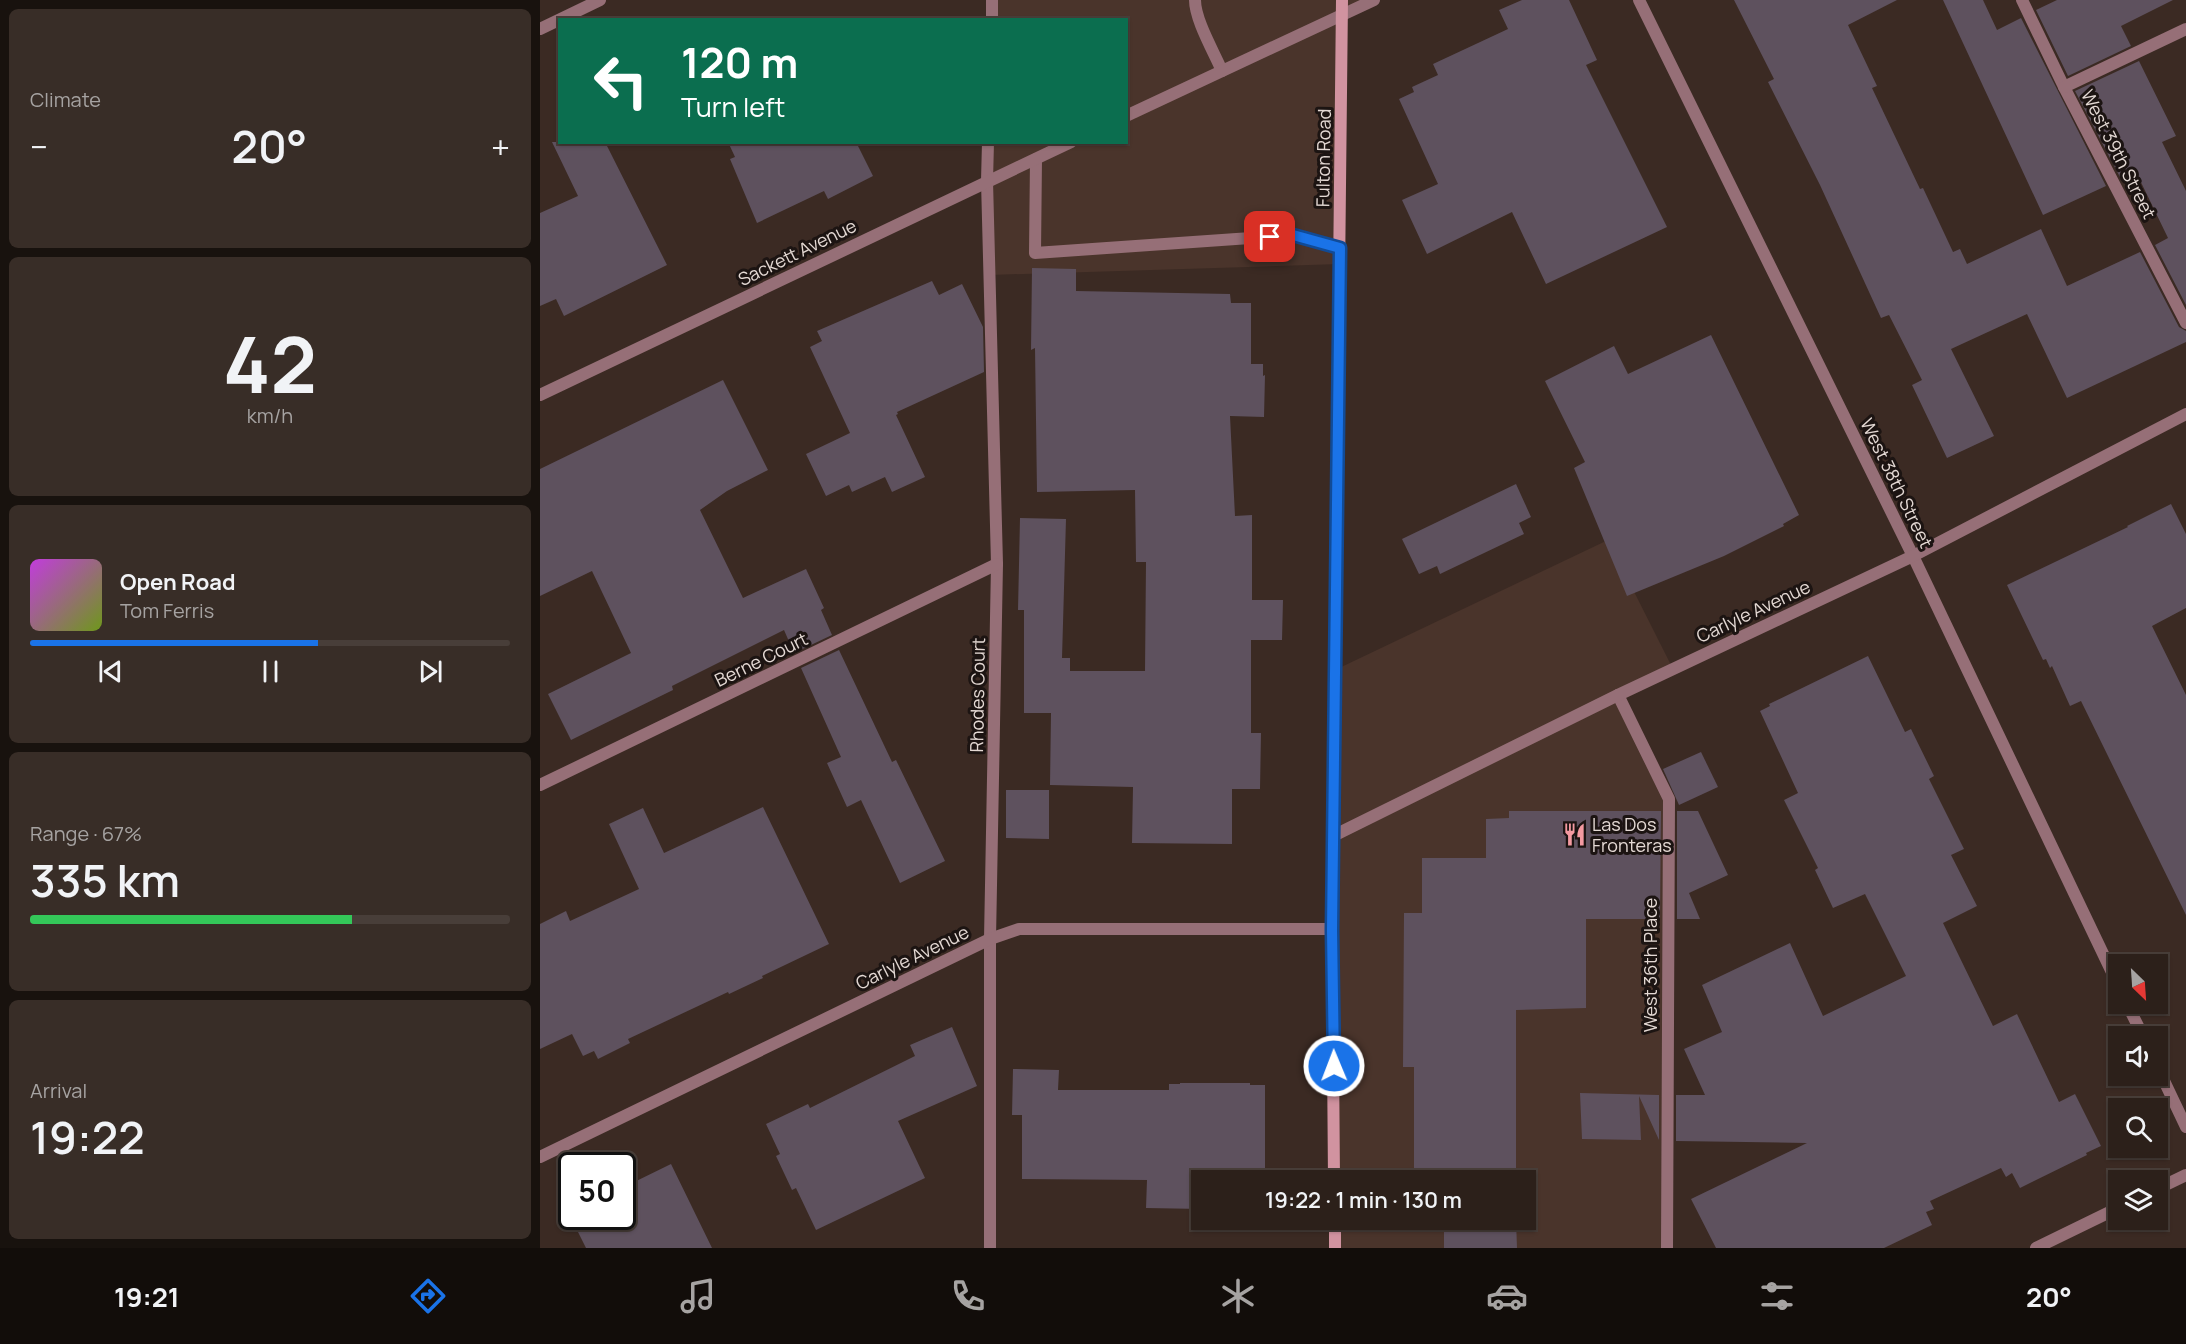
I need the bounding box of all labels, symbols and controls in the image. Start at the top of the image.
text: 120 m [681,33,798,91]
icon: left [582,42,660,120]
street label: West 39th Street [2076,85,2162,223]
text: Climate [30,86,101,113]
text: Turn left [681,88,785,125]
street label: Fulton Road [1310,109,1336,207]
text: 20° [232,115,307,177]
text: − [30,124,48,169]
text: + [491,124,510,169]
pin [1244,211,1295,262]
street label: Sackett Avenue [734,213,860,291]
icon: arrive [1253,220,1286,253]
text: 42 [223,310,317,416]
text: km/h [247,402,293,429]
street label: West 38th Street [1855,414,1939,552]
text: Open Road [120,567,235,597]
street label: Carlyle Avenue [1692,574,1814,648]
text: Tom Ferris [120,597,214,624]
street label: Berne Court [710,626,812,692]
street label: Rhodes Court [964,637,990,753]
icon: previous [94,655,127,688]
icon: pause [254,655,287,688]
icon: next [414,655,447,688]
place label: Las Dos Fronteras [1592,812,1672,857]
text: Range · 67% [30,820,142,847]
restaurant icon: Las Dos Fronteras [1561,821,1587,847]
text: 335 km [30,849,180,911]
street label: West 36th Place [1638,898,1662,1032]
street label: Carlyle Avenue [851,919,973,995]
north arrow [2108,954,2168,1014]
map controls [2108,954,2168,1230]
button: sound [2108,1026,2168,1086]
position arrow [1302,1034,1366,1098]
text: Arrival [30,1077,87,1104]
button: search [2108,1098,2168,1158]
text: 19:22 [30,1106,145,1168]
speed limit sign: 50 [558,1152,636,1230]
button: layers [2108,1170,2168,1230]
text: 19:22 · 1 min · 130 m [1265,1185,1462,1215]
icon: directions [407,1275,449,1317]
icon: music [677,1275,719,1317]
icon: phone [947,1275,989,1317]
icon: climate [1217,1275,1259,1317]
icon: car [1486,1275,1528,1317]
icon: filters [1756,1275,1798,1317]
text: 19:21 [114,1278,180,1315]
text: 20° [2026,1278,2072,1315]

